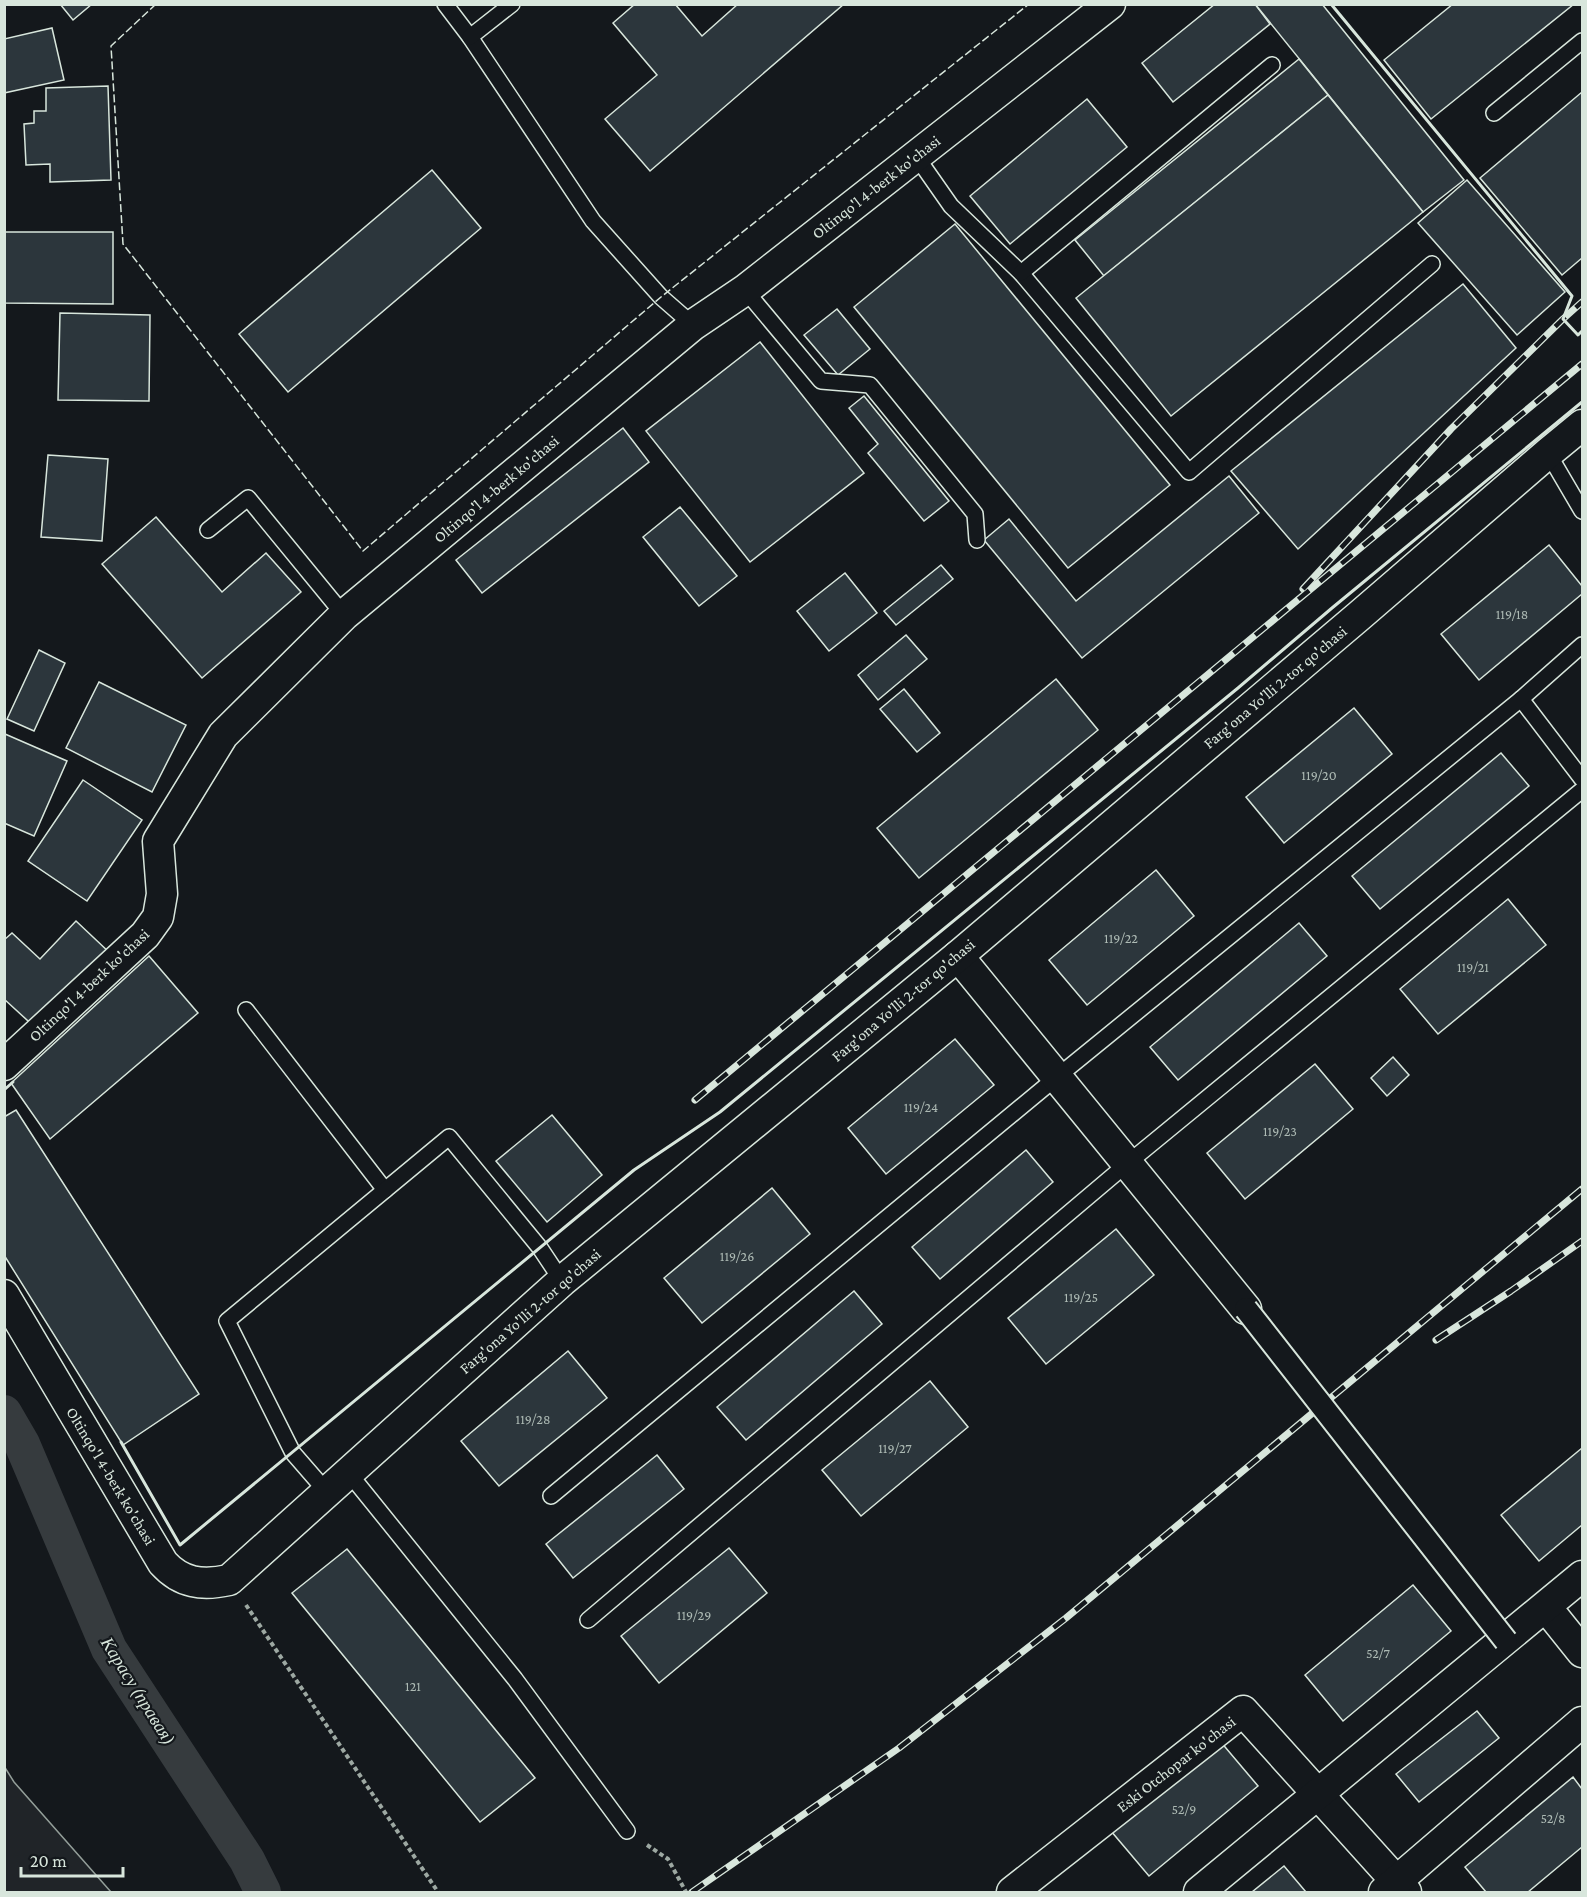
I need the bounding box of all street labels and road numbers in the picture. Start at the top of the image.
street label: Oltinqo'l 4-berk ko'chasi [809,132,944,243]
street label: Oltinqo'l 4-berk ko'chasi [430,432,562,547]
street label: Farg'ona Yo'lli 2-tor qo'chasi [1200,622,1351,753]
street label: Oltinqo'l 4-berk ko'chasi [26,925,153,1046]
street label: Farg'ona Yo'lli 2-tor qo'chasi [828,935,979,1066]
street label: Farg'ona Yo'lli 2-tor qo'chasi [456,1245,605,1378]
street label: Oltinqo'l 4-berk ko'chasi [62,1404,159,1548]
street label: Eski Otchopar ko'chasi [1113,1713,1239,1816]

